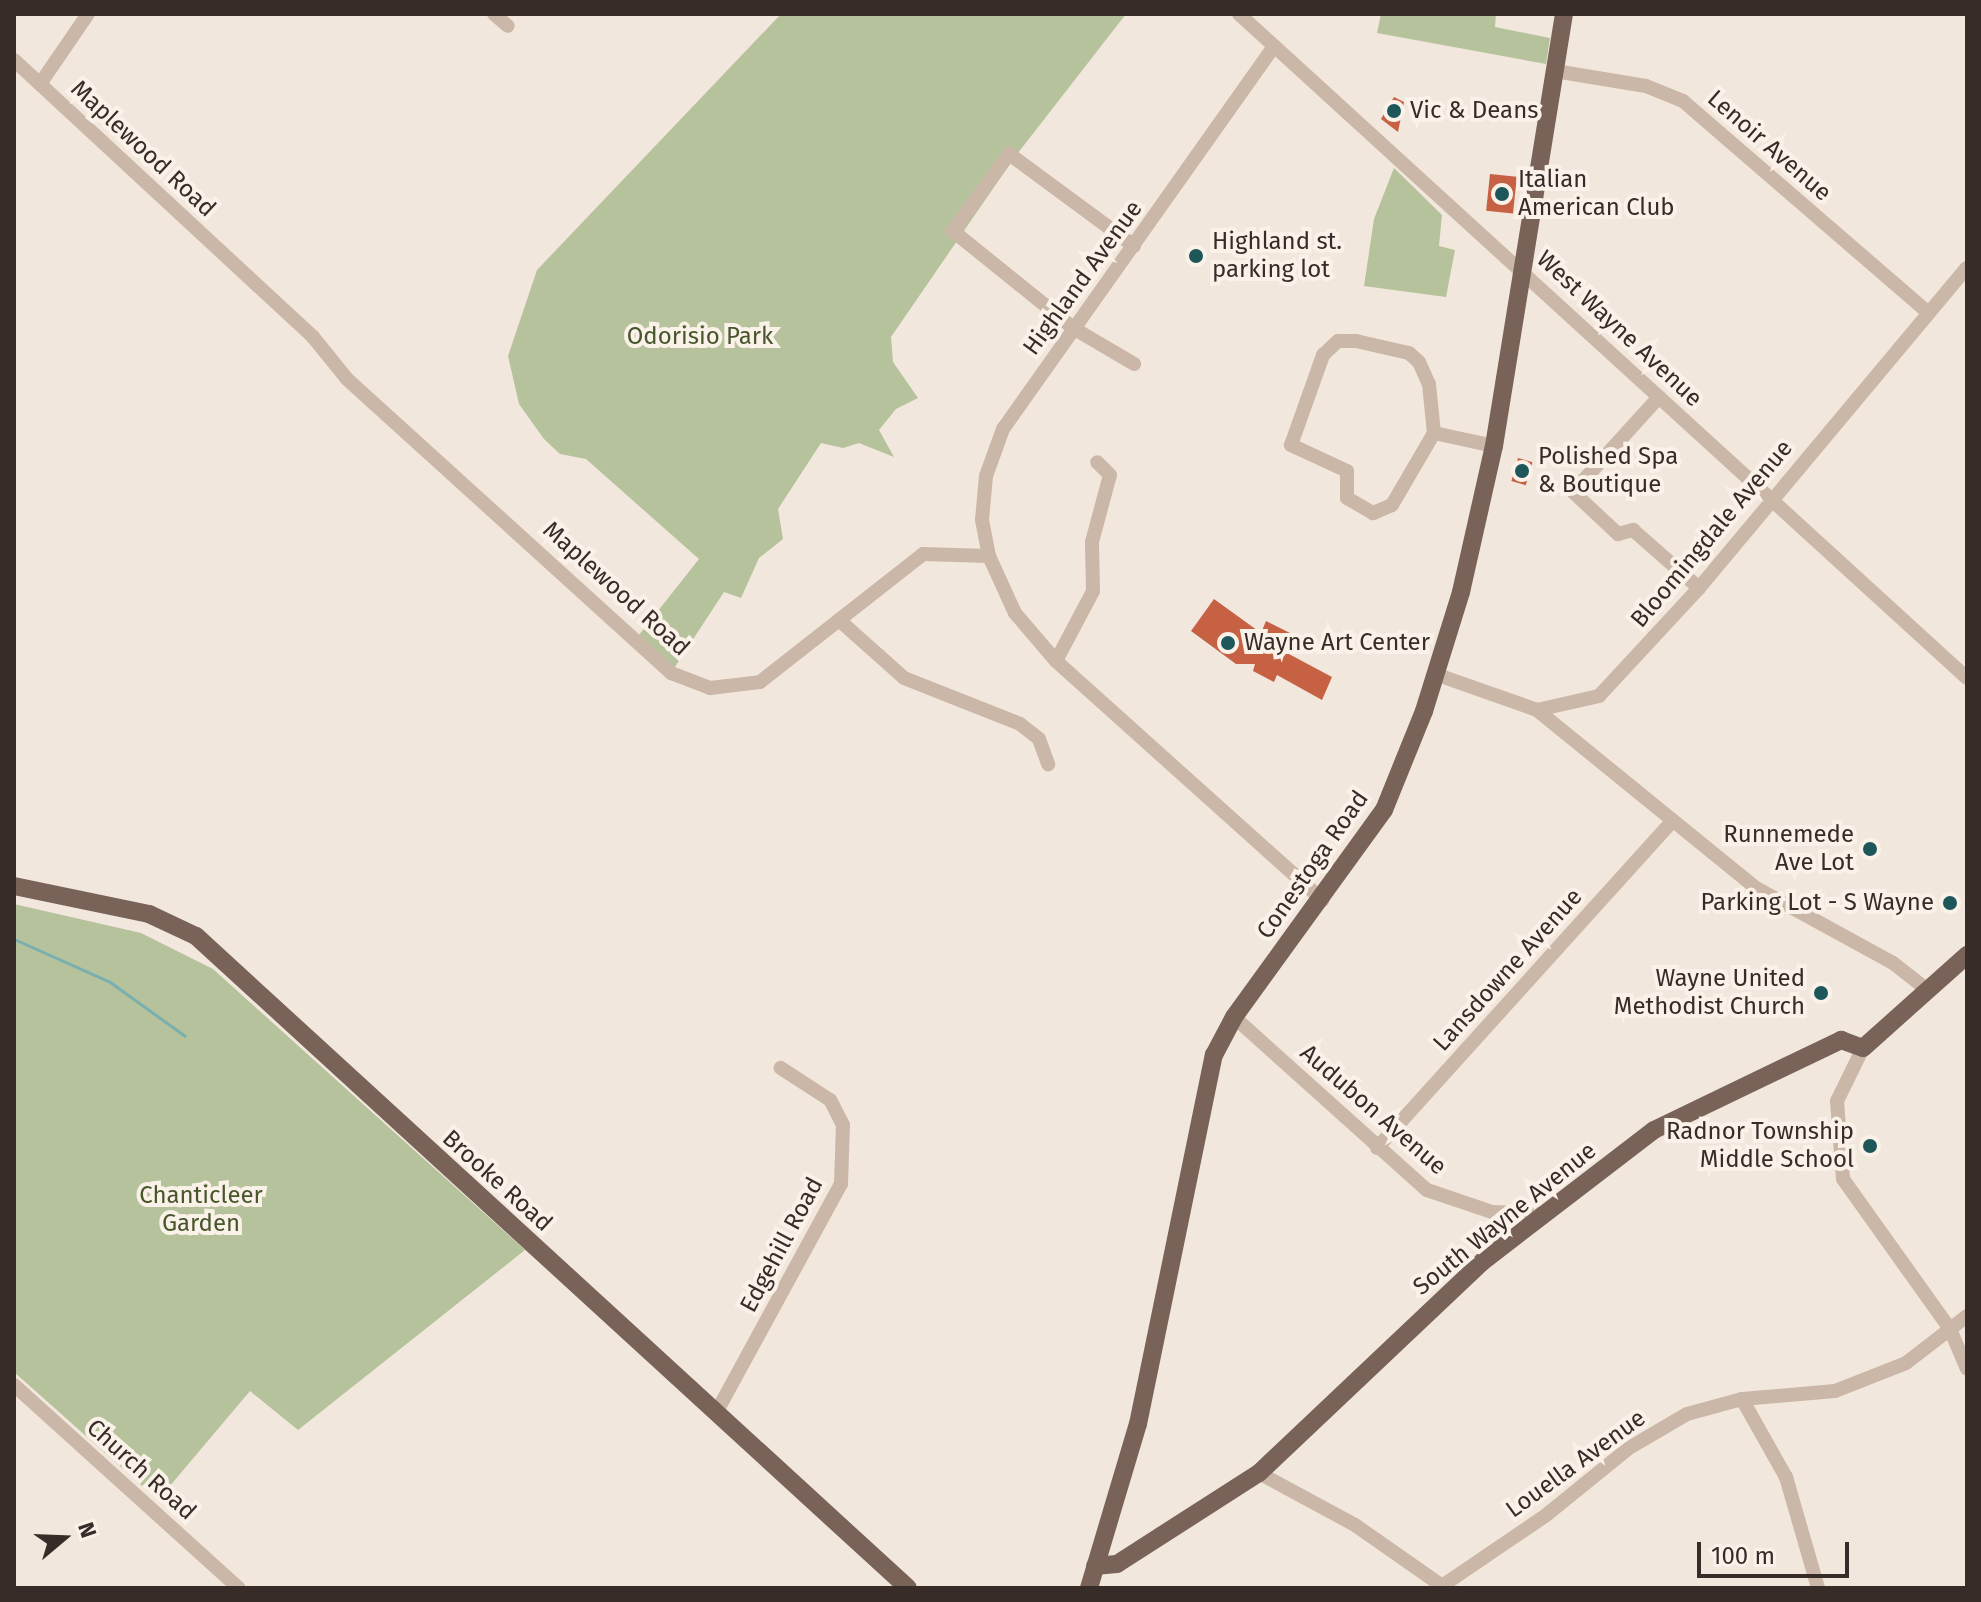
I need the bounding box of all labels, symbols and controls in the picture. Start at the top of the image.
street label: Maplewood Road [65,75,221,223]
street label: Lenoir Avenue [1701,84,1837,208]
place label: Vic & Deans [1410,97,1538,125]
marker: Vic & Deans [1385,102,1403,120]
place label: Italian American Club [1518,166,1675,222]
marker: Italian American Club [1493,185,1511,203]
street label: Highland Avenue [1017,195,1149,361]
place label: Highland st. parking lot [1212,228,1342,284]
street label: West Wayne Avenue [1530,245,1708,413]
marker: Highland st. parking lot [1187,247,1205,265]
park label: Odorisio Park [627,323,773,351]
street label: Bloomingdale Avenue [1625,434,1799,634]
place label: Polished Spa & Boutique [1538,443,1678,499]
marker: Polished Spa & Boutique [1513,462,1531,480]
street label: Maplewood Road [537,516,695,662]
place label: Wayne Art Center [1244,629,1430,657]
marker: Wayne Art Center [1219,634,1237,652]
street label: Conestoga Road [1251,785,1375,945]
place label: Runnemede Ave Lot [1723,821,1854,877]
marker: Runnemede Ave Lot [1861,840,1879,858]
street label: Lansdowne Avenue [1427,883,1589,1057]
place label: Parking Lot - S Wayne [1700,889,1934,917]
marker: Parking Lot - S Wayne [1941,894,1959,912]
place label: Wayne United Methodist Church [1614,965,1805,1021]
marker: Wayne United Methodist Church [1812,984,1830,1002]
street label: Audubon Avenue [1294,1039,1452,1181]
place label: Radnor Township Middle School [1666,1118,1854,1174]
street label: Brooke Road [436,1124,558,1238]
street label: South Wayne Avenue [1408,1136,1602,1302]
marker: Radnor Township Middle School [1861,1137,1879,1155]
street label: Edgehill Road [734,1173,830,1317]
park label: Chanticleer Garden [139,1182,263,1238]
street label: Louella Avenue [1501,1404,1651,1524]
street label: Church Road [80,1413,202,1527]
north arrow [24,1498,104,1578]
text: N [72,1519,102,1541]
scale bar [1701,1526,1853,1576]
text: 100 m [1711,1542,1775,1570]

